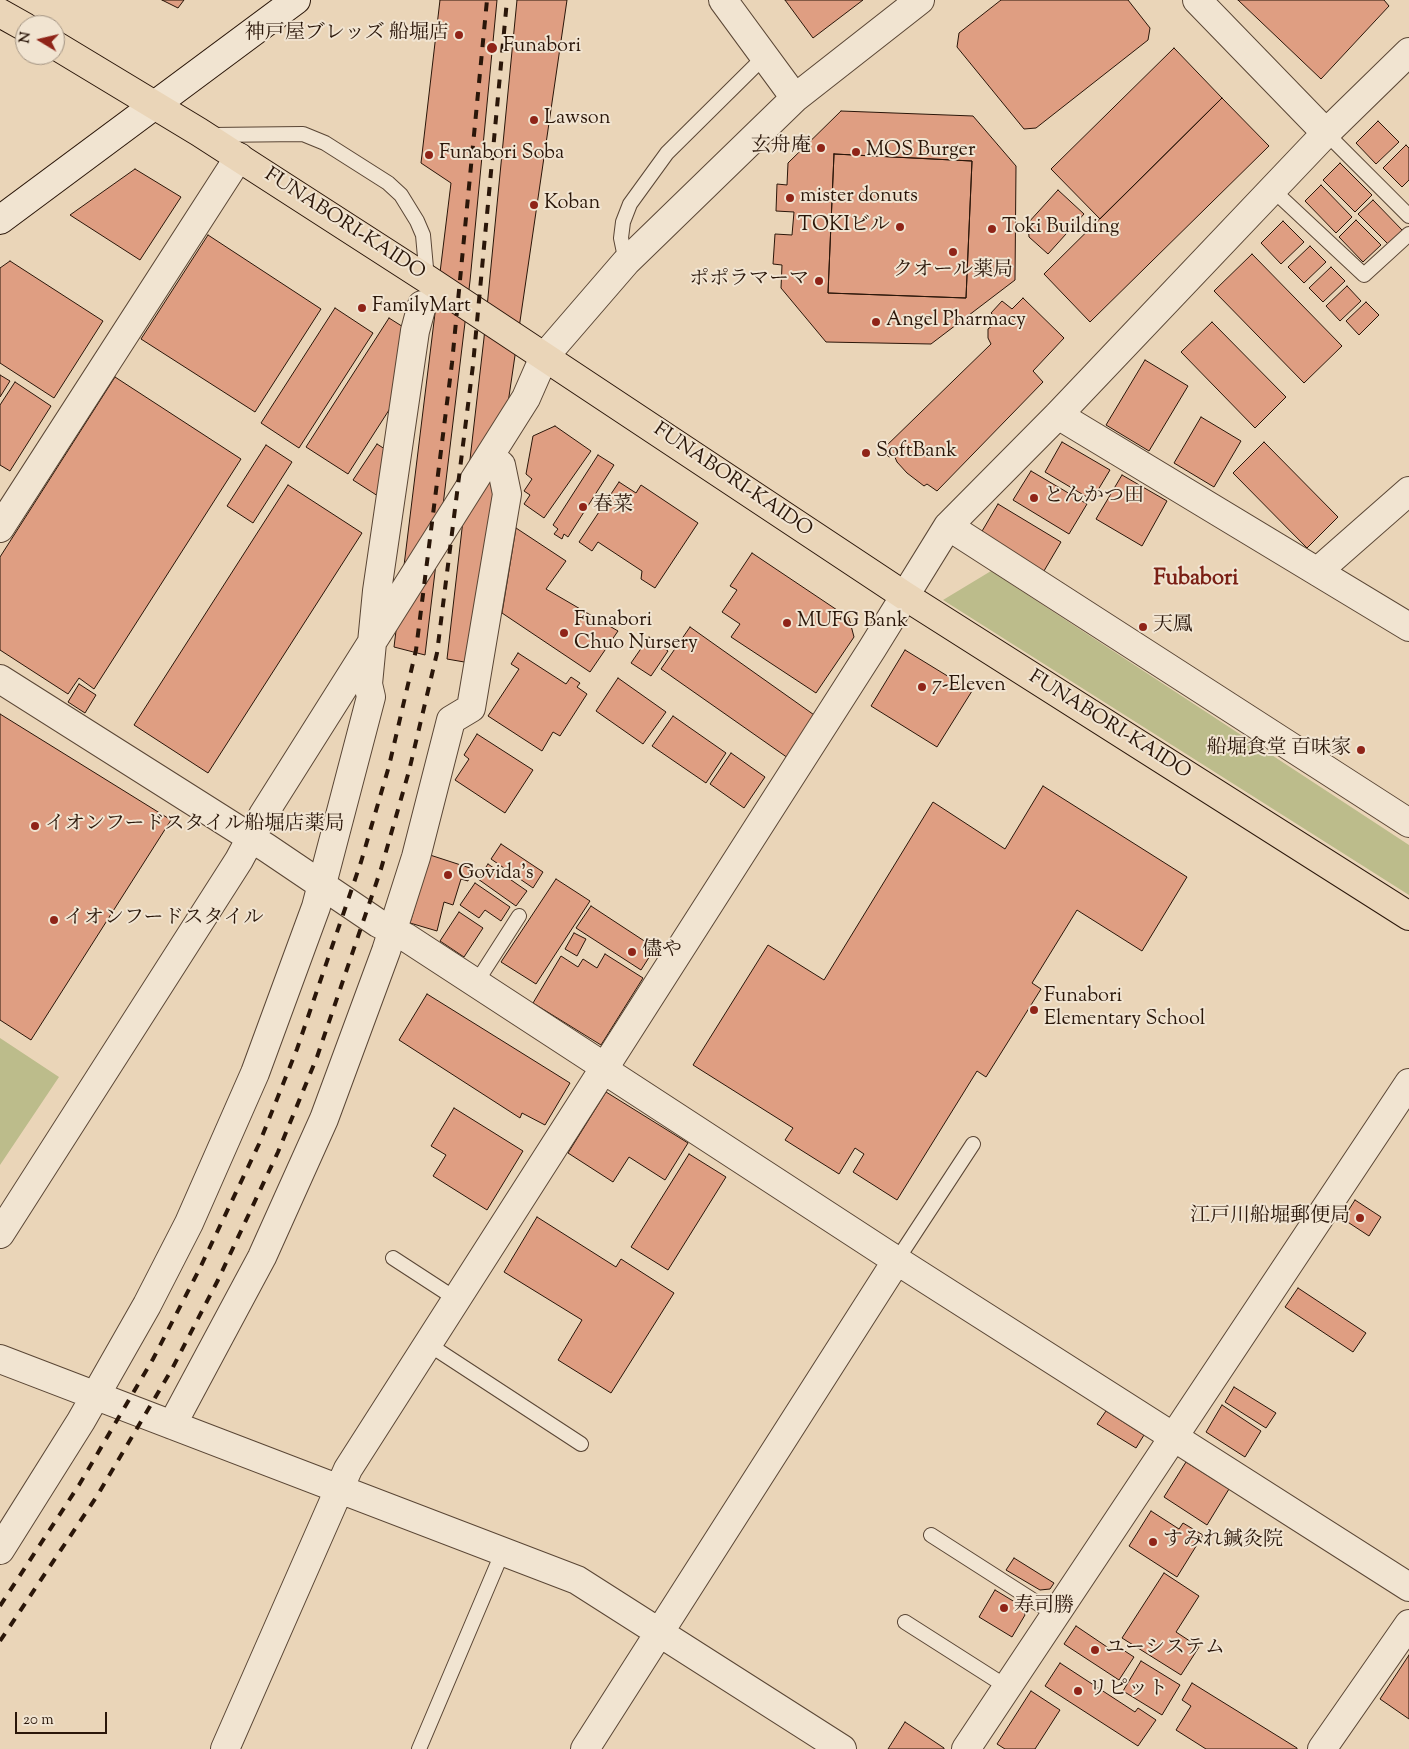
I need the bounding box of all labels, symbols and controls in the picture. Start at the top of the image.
north arrow [15,15,65,65]
place label: 神戸屋ブレッズ 船堀店 [245,23,449,47]
marker: 神戸屋ブレッズ 船堀店 [453,29,465,41]
text: N [15,31,37,45]
place label: Funabori [503,36,581,60]
marker: Funabori [485,41,499,55]
place label: Lawson [544,108,611,132]
marker: Lawson [528,114,540,126]
place label: 玄舟庵 [751,136,811,160]
place label: MOS Burger [866,140,975,164]
marker: 玄舟庵 [815,142,827,154]
place label: Funabori Soba [439,143,564,167]
marker: MOS Burger [850,146,862,158]
marker: Funabori Soba [423,149,435,161]
street label: FUNABORI-KAIDO [259,164,429,286]
place label: mister donuts [800,186,918,210]
marker: mister donuts [784,192,796,204]
place label: Koban [544,193,600,217]
marker: Koban [528,199,540,211]
place label: TOKIビル [798,215,890,239]
place label: Toki Building [1002,217,1120,241]
marker: TOKIビル [894,221,906,233]
marker: Toki Building [986,223,998,235]
marker: クオール薬局 [947,246,959,258]
place label: クオール薬局 [893,260,1013,284]
place label: ポポラマーマ [689,269,809,293]
marker: ポポラマーマ [813,275,825,287]
place label: FamilyMart [372,296,471,320]
marker: FamilyMart [356,302,368,314]
place label: Angel Pharmacy [886,310,1026,334]
marker: Angel Pharmacy [870,316,882,328]
street label: FUNABORI-KAIDO [648,419,816,543]
place label: SoftBank [876,441,957,465]
marker: SoftBank [860,447,872,459]
place label: とんかつ田 [1044,486,1144,510]
marker: とんかつ田 [1028,492,1040,504]
place label: 春菜 [593,495,633,519]
marker: 春菜 [577,501,589,513]
district label: Fubabori [1154,567,1238,593]
place label: Funabori Chuo Nursery [574,610,698,657]
place label: MUFG Bank [797,611,908,635]
place label: 天鳳 [1153,615,1193,639]
marker: MUFG Bank [781,617,793,629]
marker: 天鳳 [1137,621,1149,633]
marker: Funabori Chuo Nursery [558,627,570,639]
street label: FUNABORI-KAIDO [1023,666,1195,786]
place label: 7-Eleven [932,675,1006,699]
marker: 7-Eleven [916,681,928,693]
place label: 船堀食堂 百味家 [1207,738,1351,762]
marker: 船堀食堂 百味家 [1355,744,1367,756]
place label: イオンフードスタイル船堀店薬局 [45,814,344,838]
marker: イオンフードスタイル船堀店薬局 [29,820,41,832]
place label: Govida's [458,863,534,887]
marker: Govida's [442,869,454,881]
place label: イオンフードスタイル [64,908,263,932]
marker: イオンフードスタイル [48,914,60,926]
place label: 儘や [642,940,682,964]
marker: 儘や [626,946,638,958]
place label: Funabori Elementary School [1044,986,1205,1033]
marker: Funabori Elementary School [1028,1004,1040,1016]
place label: 江戸川船堀郵便局 [1190,1206,1350,1230]
marker: 江戸川船堀郵便局 [1354,1212,1366,1224]
place label: すみれ鍼灸院 [1163,1530,1283,1554]
marker: すみれ鍼灸院 [1147,1536,1159,1548]
place label: 寿司勝 [1014,1596,1074,1620]
marker: 寿司勝 [998,1602,1010,1614]
place label: ユーシステム [1105,1638,1225,1662]
marker: ユーシステム [1089,1644,1101,1656]
place label: リピット [1088,1679,1168,1703]
marker: リピット [1072,1685,1084,1697]
scale bar [18,1702,110,1734]
text: 20 m [23,1710,54,1731]

